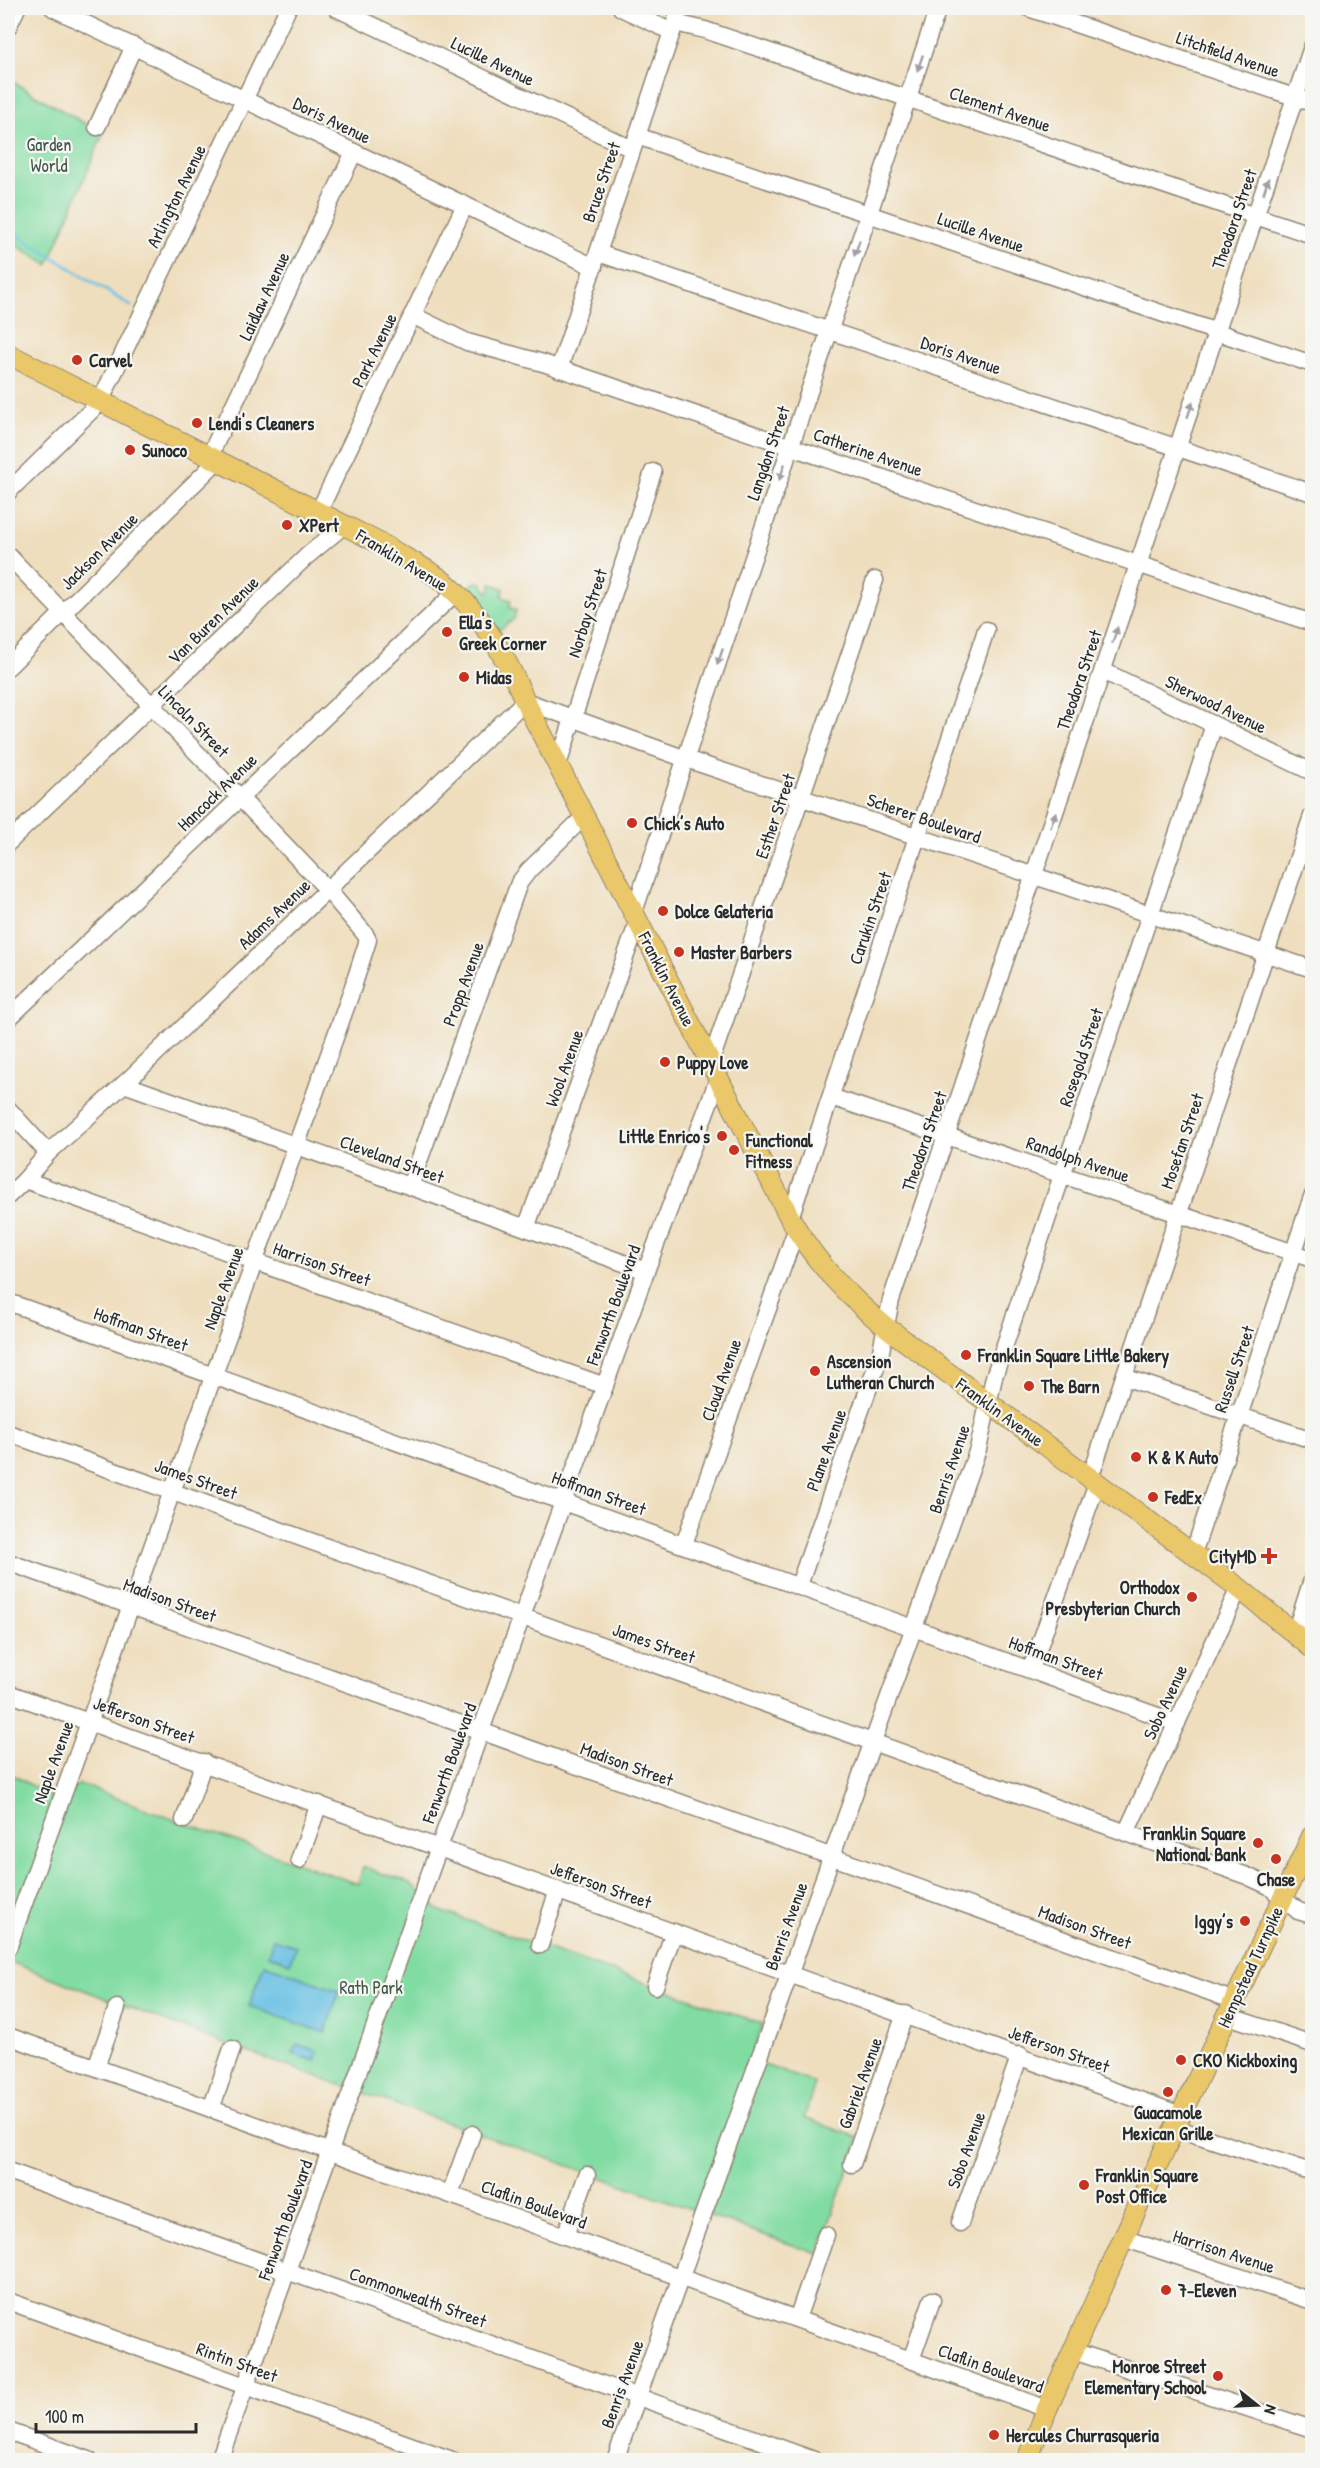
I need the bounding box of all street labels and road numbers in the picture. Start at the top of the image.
street label: Litchfield Avenue [1173,25,1283,83]
street label: Lucille Avenue [447,30,539,92]
street label: Clement Avenue [946,80,1054,138]
street label: Doris Avenue [289,90,375,150]
street label: Bruce Street [576,138,627,226]
street label: Arlington Avenue [140,140,212,252]
street label: Theodora Street [1205,165,1263,273]
street label: Lucille Avenue [935,206,1027,258]
street label: Laidlaw Avenue [233,248,295,344]
street label: Park Avenue [345,309,403,391]
street label: Doris Avenue [917,330,1005,380]
street label: Langdon Street [740,402,796,504]
street label: Catherine Avenue [810,422,926,482]
street label: Jackson Avenue [55,507,143,595]
street label: Franklin Avenue [351,522,453,597]
street label: Norbay Street [561,565,613,661]
street label: Van Buren Avenue [162,570,264,670]
street label: Theodora Street [1050,626,1108,734]
street label: Sherwood Avenue [1161,669,1271,739]
street label: Lincoln Street [153,679,236,763]
street label: Hancock Avenue [172,748,262,836]
street label: Esther Street [749,769,802,862]
street label: Scherer Boulevard [864,787,984,849]
street label: Carukin Street [842,867,898,968]
street label: Adams Avenue [232,873,316,955]
street label: Franklin Avenue [632,927,702,1031]
street label: Propp Avenue [436,938,490,1030]
street label: Rosegold Street [1052,1004,1110,1110]
street label: Wool Avenue [539,1026,589,1110]
street label: Theodora Street [895,1087,953,1195]
street label: Mosefan Street [1154,1089,1210,1192]
street label: Cleveland Street [336,1129,448,1190]
street label: Randolph Avenue [1023,1130,1133,1188]
street label: Harrison Street [270,1236,375,1293]
street label: Fenworth Boulevard [579,1241,646,1370]
street label: Naple Avenue [197,1243,249,1333]
street label: Hoffman Street [90,1300,192,1358]
street label: Russell Street [1207,1322,1261,1416]
street label: Cloud Avenue [695,1335,747,1425]
street label: Franklin Avenue [950,1371,1049,1452]
street label: Plane Avenue [800,1406,852,1494]
street label: Benris Avenue [922,1421,976,1517]
street label: James Street [151,1453,241,1506]
street label: Hoffman Street [548,1464,650,1522]
street label: Madison Street [120,1572,221,1629]
street label: James Street [609,1617,699,1670]
street label: Hoffman Street [1005,1629,1107,1687]
street label: Sobo Avenue [1137,1660,1193,1744]
street label: Jefferson Street [90,1690,199,1750]
street label: Fenworth Boulevard [415,1699,482,1828]
street label: Naple Avenue [27,1717,79,1807]
street label: Madison Street [577,1736,678,1793]
street label: Jefferson Street [547,1855,656,1915]
street label: Benris Avenue [759,1878,813,1974]
street label: Madison Street [1035,1899,1136,1956]
street label: Hempstead Turnpike [1211,1902,1289,2032]
street label: Jefferson Street [1005,2019,1114,2079]
street label: Gabriel Avenue [832,2034,888,2132]
street label: Sobo Avenue [941,2108,991,2192]
street label: Fenworth Boulevard [251,2156,318,2285]
street label: Claflin Boulevard [478,2173,590,2235]
street label: Harrison Avenue [1170,2223,1278,2279]
street label: Commonwealth Street [346,2261,491,2334]
street label: Rintin Street [193,2336,282,2389]
street label: Benris Avenue [595,2336,649,2432]
street label: Claflin Boulevard [935,2337,1047,2399]

